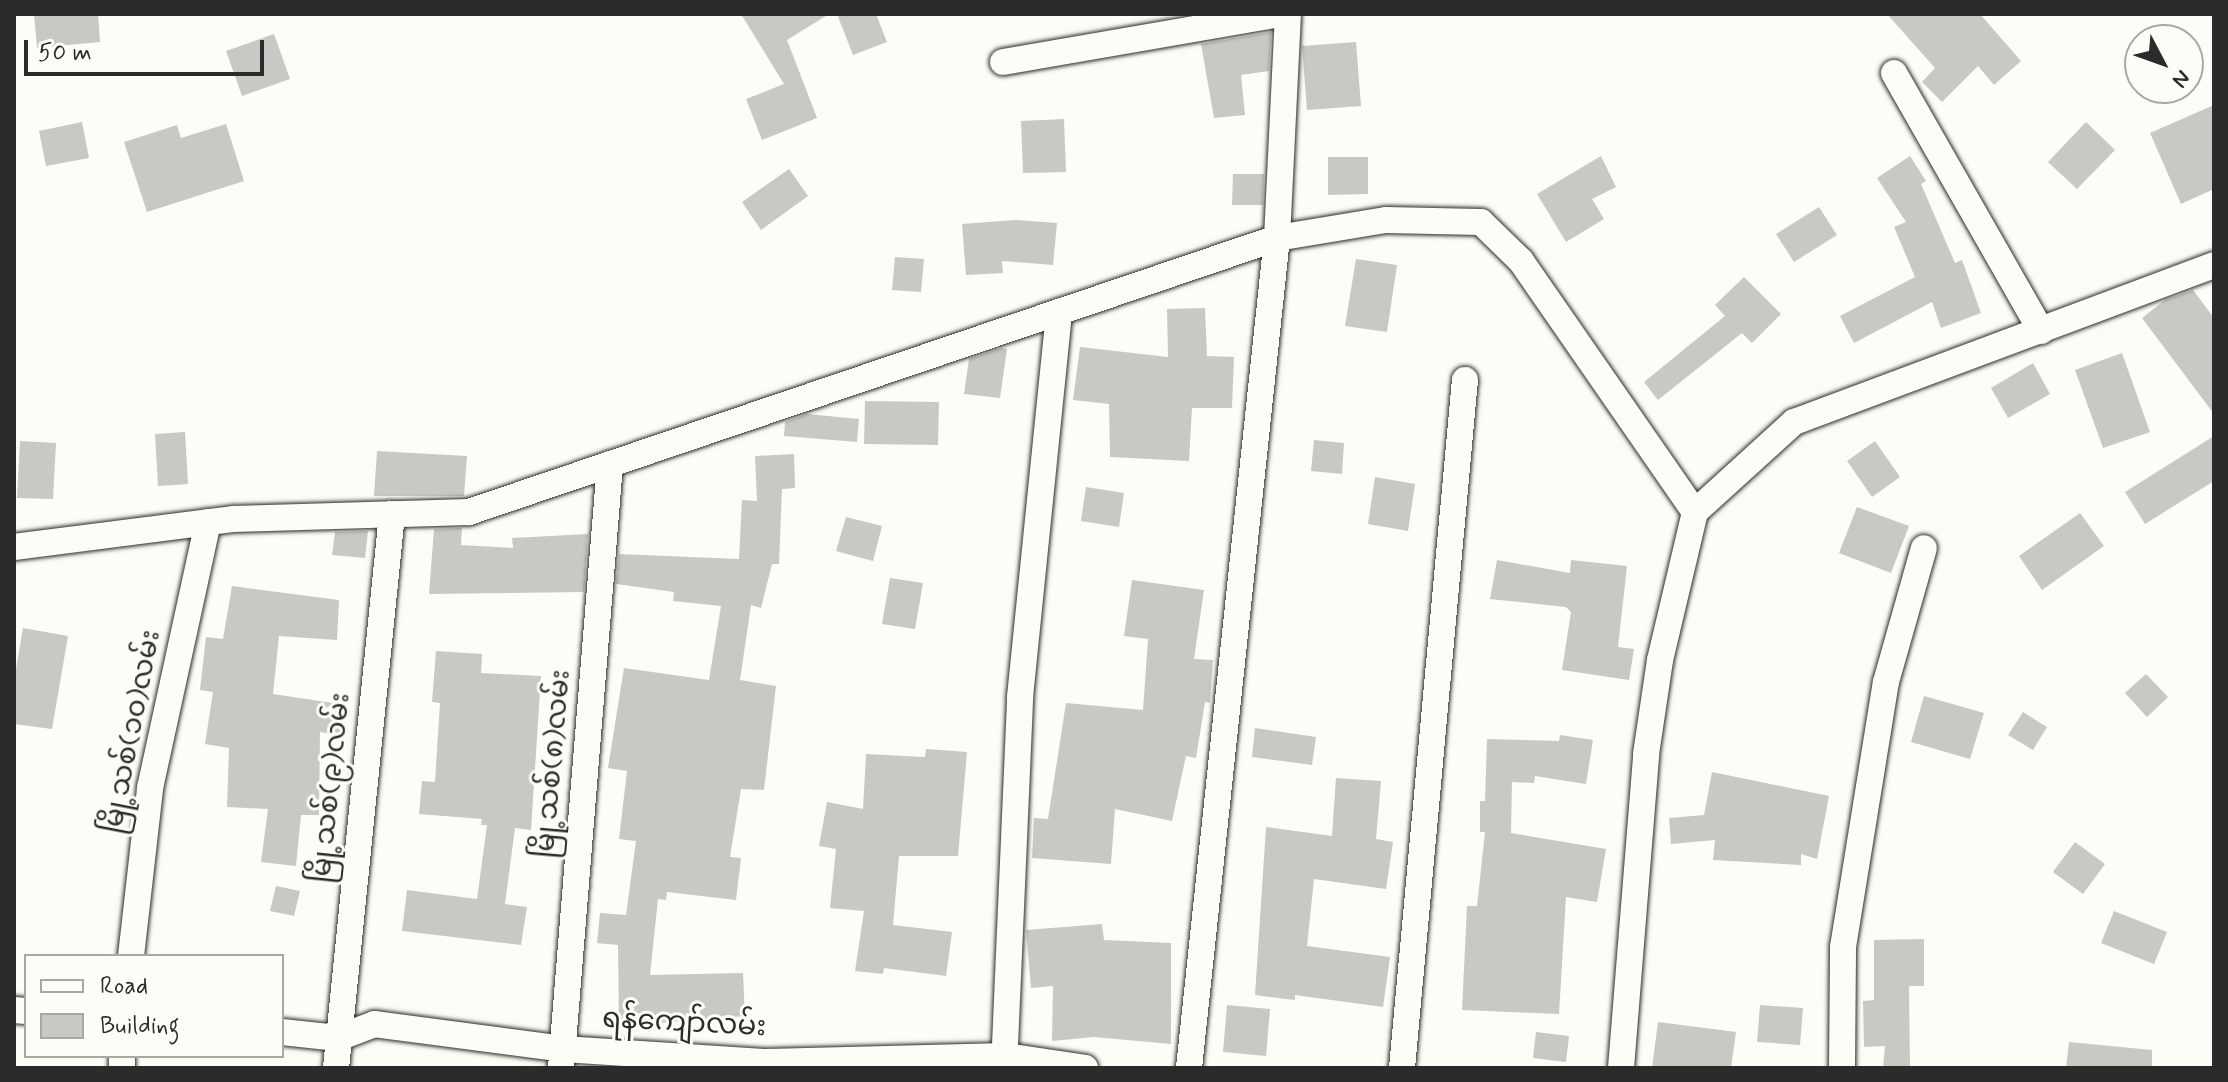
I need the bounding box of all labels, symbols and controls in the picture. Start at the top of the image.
scale bar [28,24,268,74]
north arrow [2124,24,2204,104]
text: 50 m [38,38,92,69]
text: N [2165,64,2196,93]
street label: မြို့သစ်(၁၀)လမ်း [97,627,169,837]
street label: မြို့သစ်(၈)လမ်း [529,668,579,860]
street label: မြို့သစ်(၉)လမ်း [305,691,359,885]
legend [24,954,284,1058]
text: Road [100,971,148,1002]
street label: ရန်ကျော်လမ်း [601,1003,767,1045]
text: Building [100,1011,180,1042]

